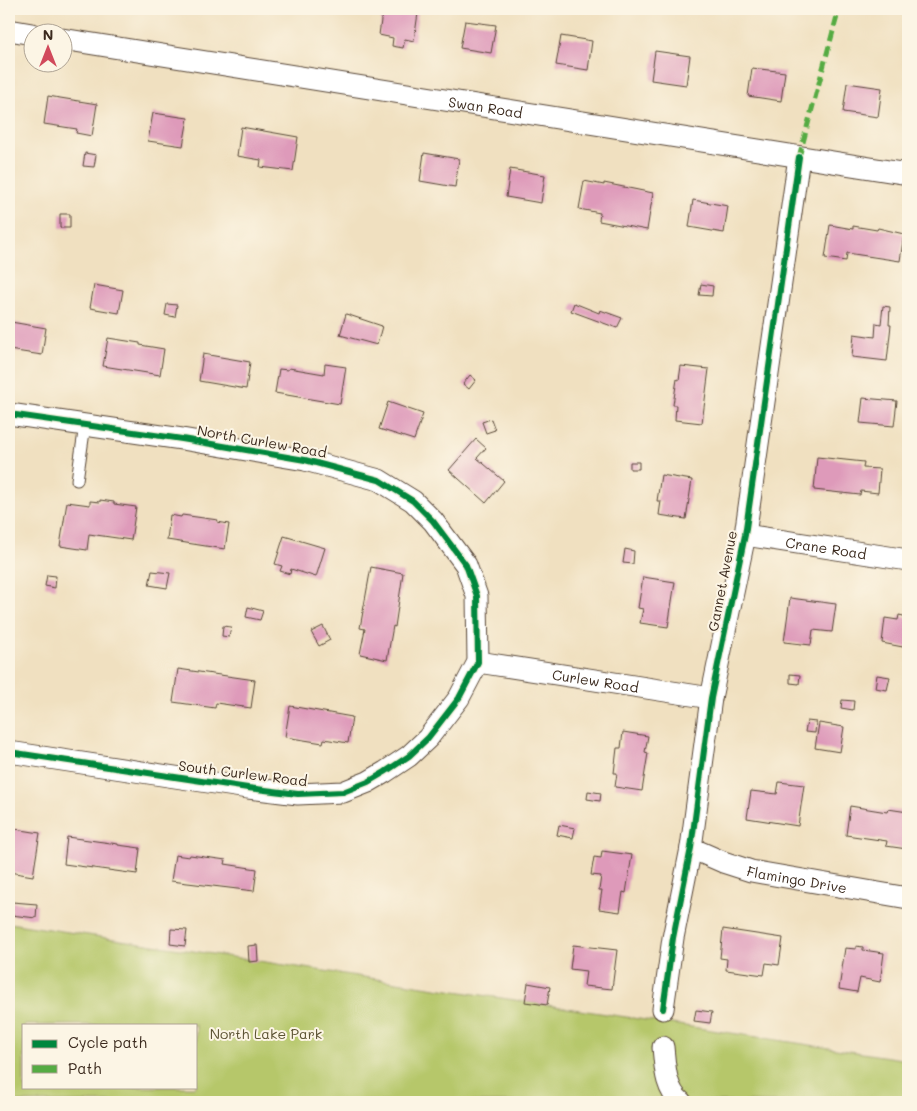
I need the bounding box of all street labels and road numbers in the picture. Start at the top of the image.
street label: Swan Road [447,91,524,122]
street label: North Curlew Road [196,420,328,462]
street label: Gannet Avenue [703,529,741,633]
street label: Crane Road [784,532,868,563]
street label: Curlew Road [551,664,640,696]
street label: South Curlew Road [178,756,309,790]
street label: Flamingo Drive [744,861,848,897]

